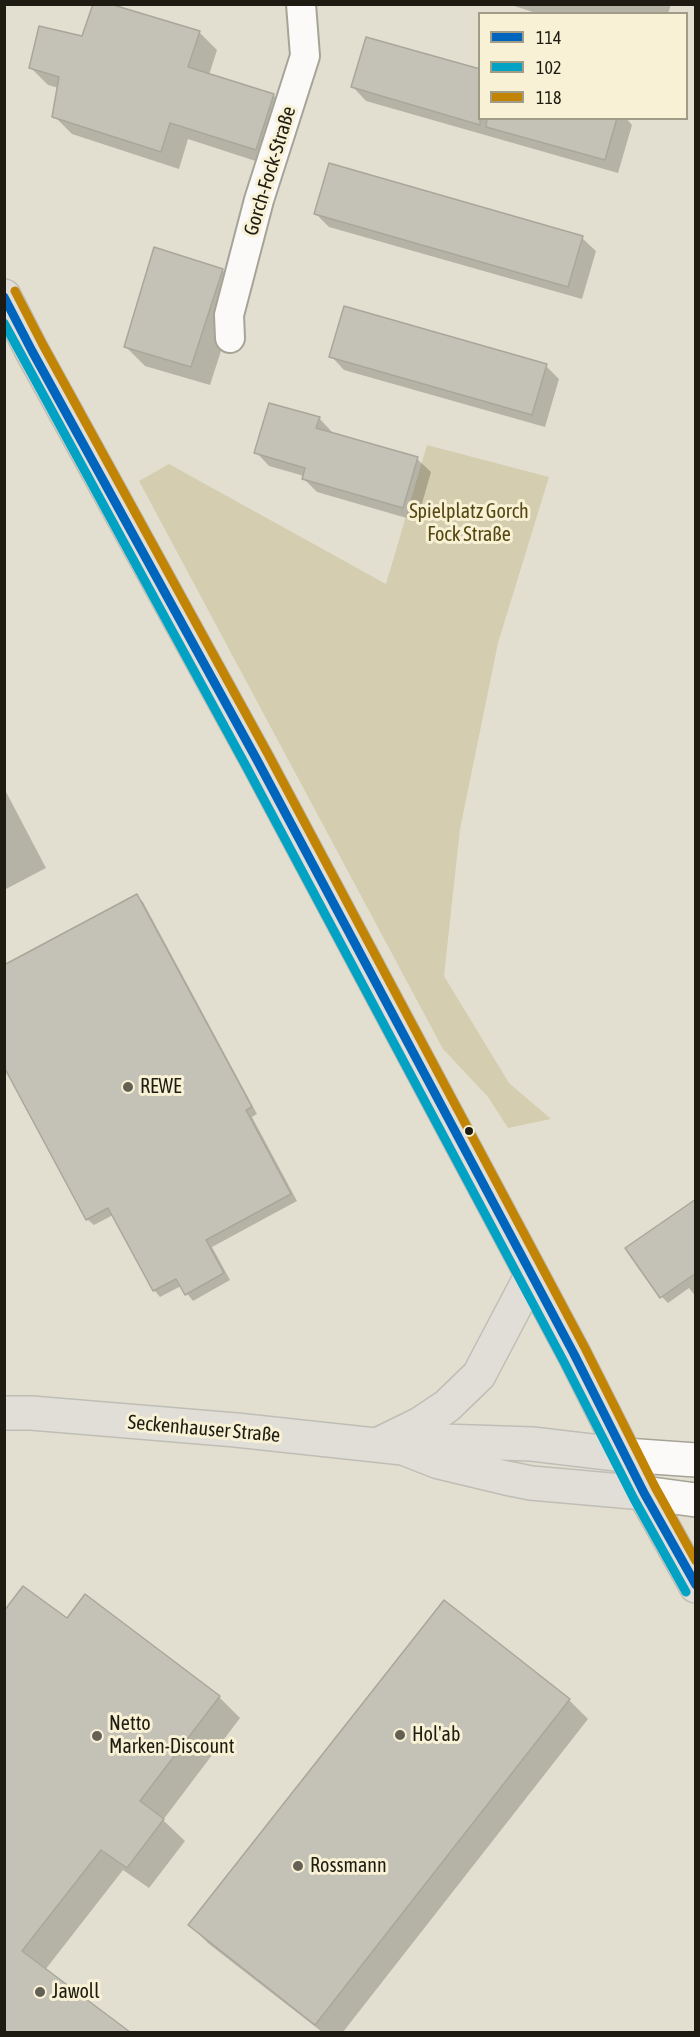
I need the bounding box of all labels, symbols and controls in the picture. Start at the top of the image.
legend [478,12,688,120]
text: 114 [536,27,561,48]
text: 102 [536,57,561,78]
text: 118 [536,87,561,108]
street label: Gorch-Fock-Straße [239,104,301,238]
park label: Spielplatz Gorch Fock Straße [409,500,529,547]
place label: REWE [140,1075,182,1099]
marker: REWE [121,1080,135,1094]
unlabelled marker [463,1125,475,1137]
street label: Seckenhauser Straße [127,1410,281,1448]
place label: Netto Marken-Discount [109,1712,235,1759]
place label: Hol'ab [412,1723,460,1747]
marker: Hol'ab [393,1728,407,1742]
marker: Netto Marken-Discount [90,1729,104,1743]
place label: Rossmann [310,1854,387,1878]
marker: Rossmann [291,1859,305,1873]
place label: Jawoll [52,1980,99,2004]
marker: Jawoll [33,1985,47,1999]

